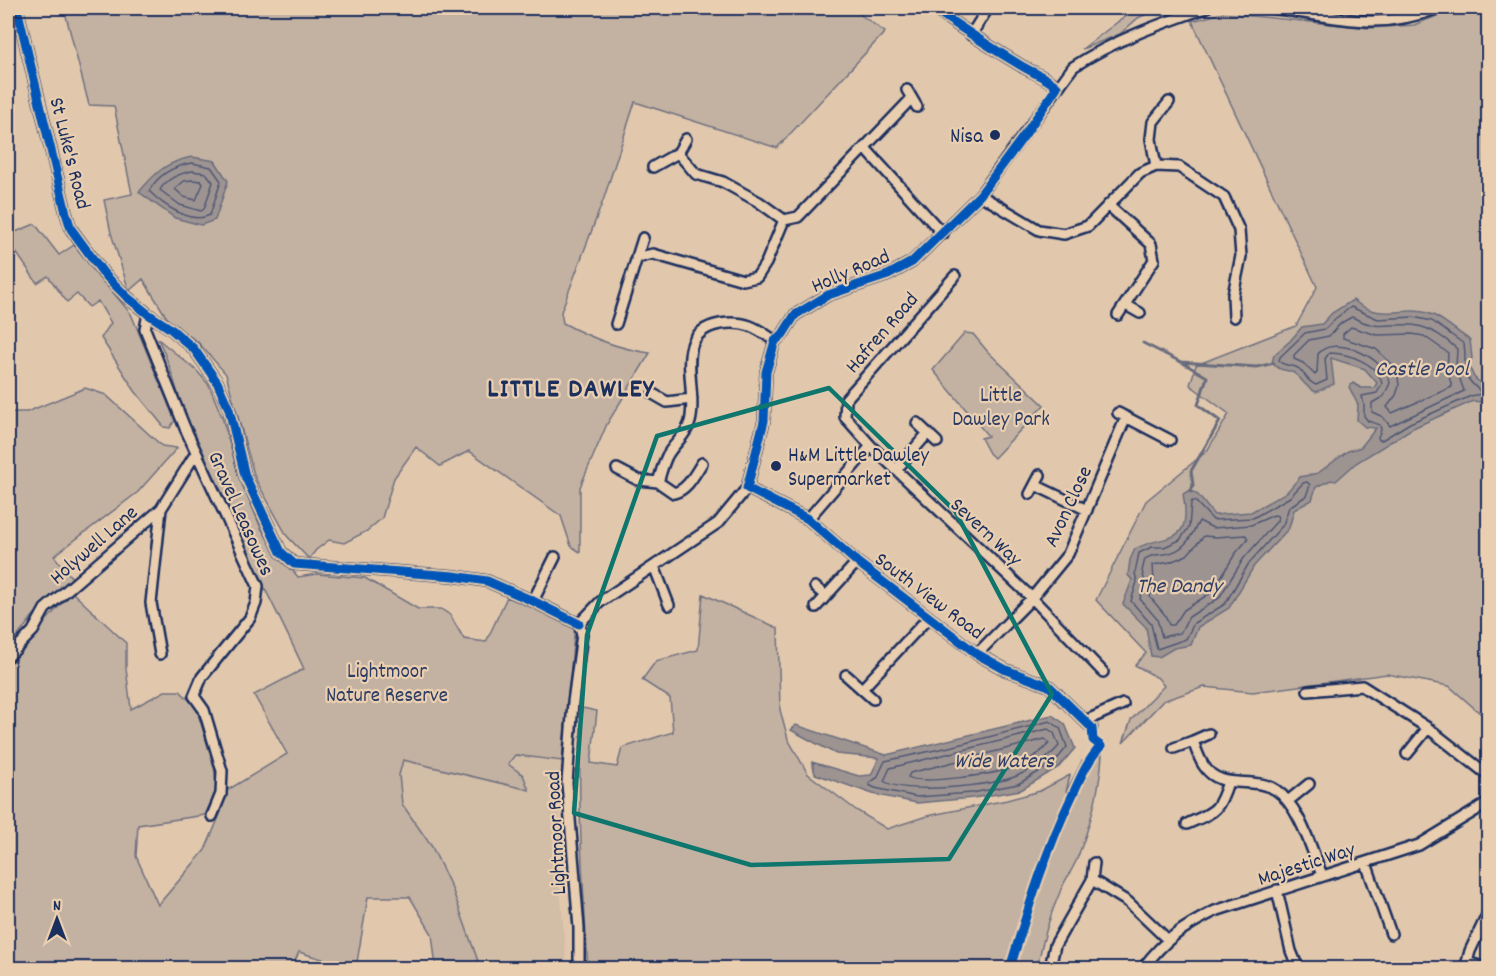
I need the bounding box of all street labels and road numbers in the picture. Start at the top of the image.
street label: St Luke's Road [40,95,96,213]
street label: Holly Road [807,243,895,303]
street label: Hafren Road [840,287,927,381]
street label: Gravel Leasowes [198,447,280,581]
street label: Avon Close [1038,462,1102,553]
street label: Severn Way [942,492,1028,575]
street label: Holywell Lane [44,499,146,593]
street label: South View Road [867,546,989,649]
street label: Lightmoor Road [540,770,576,896]
street label: Majestic Way [1254,836,1360,896]

